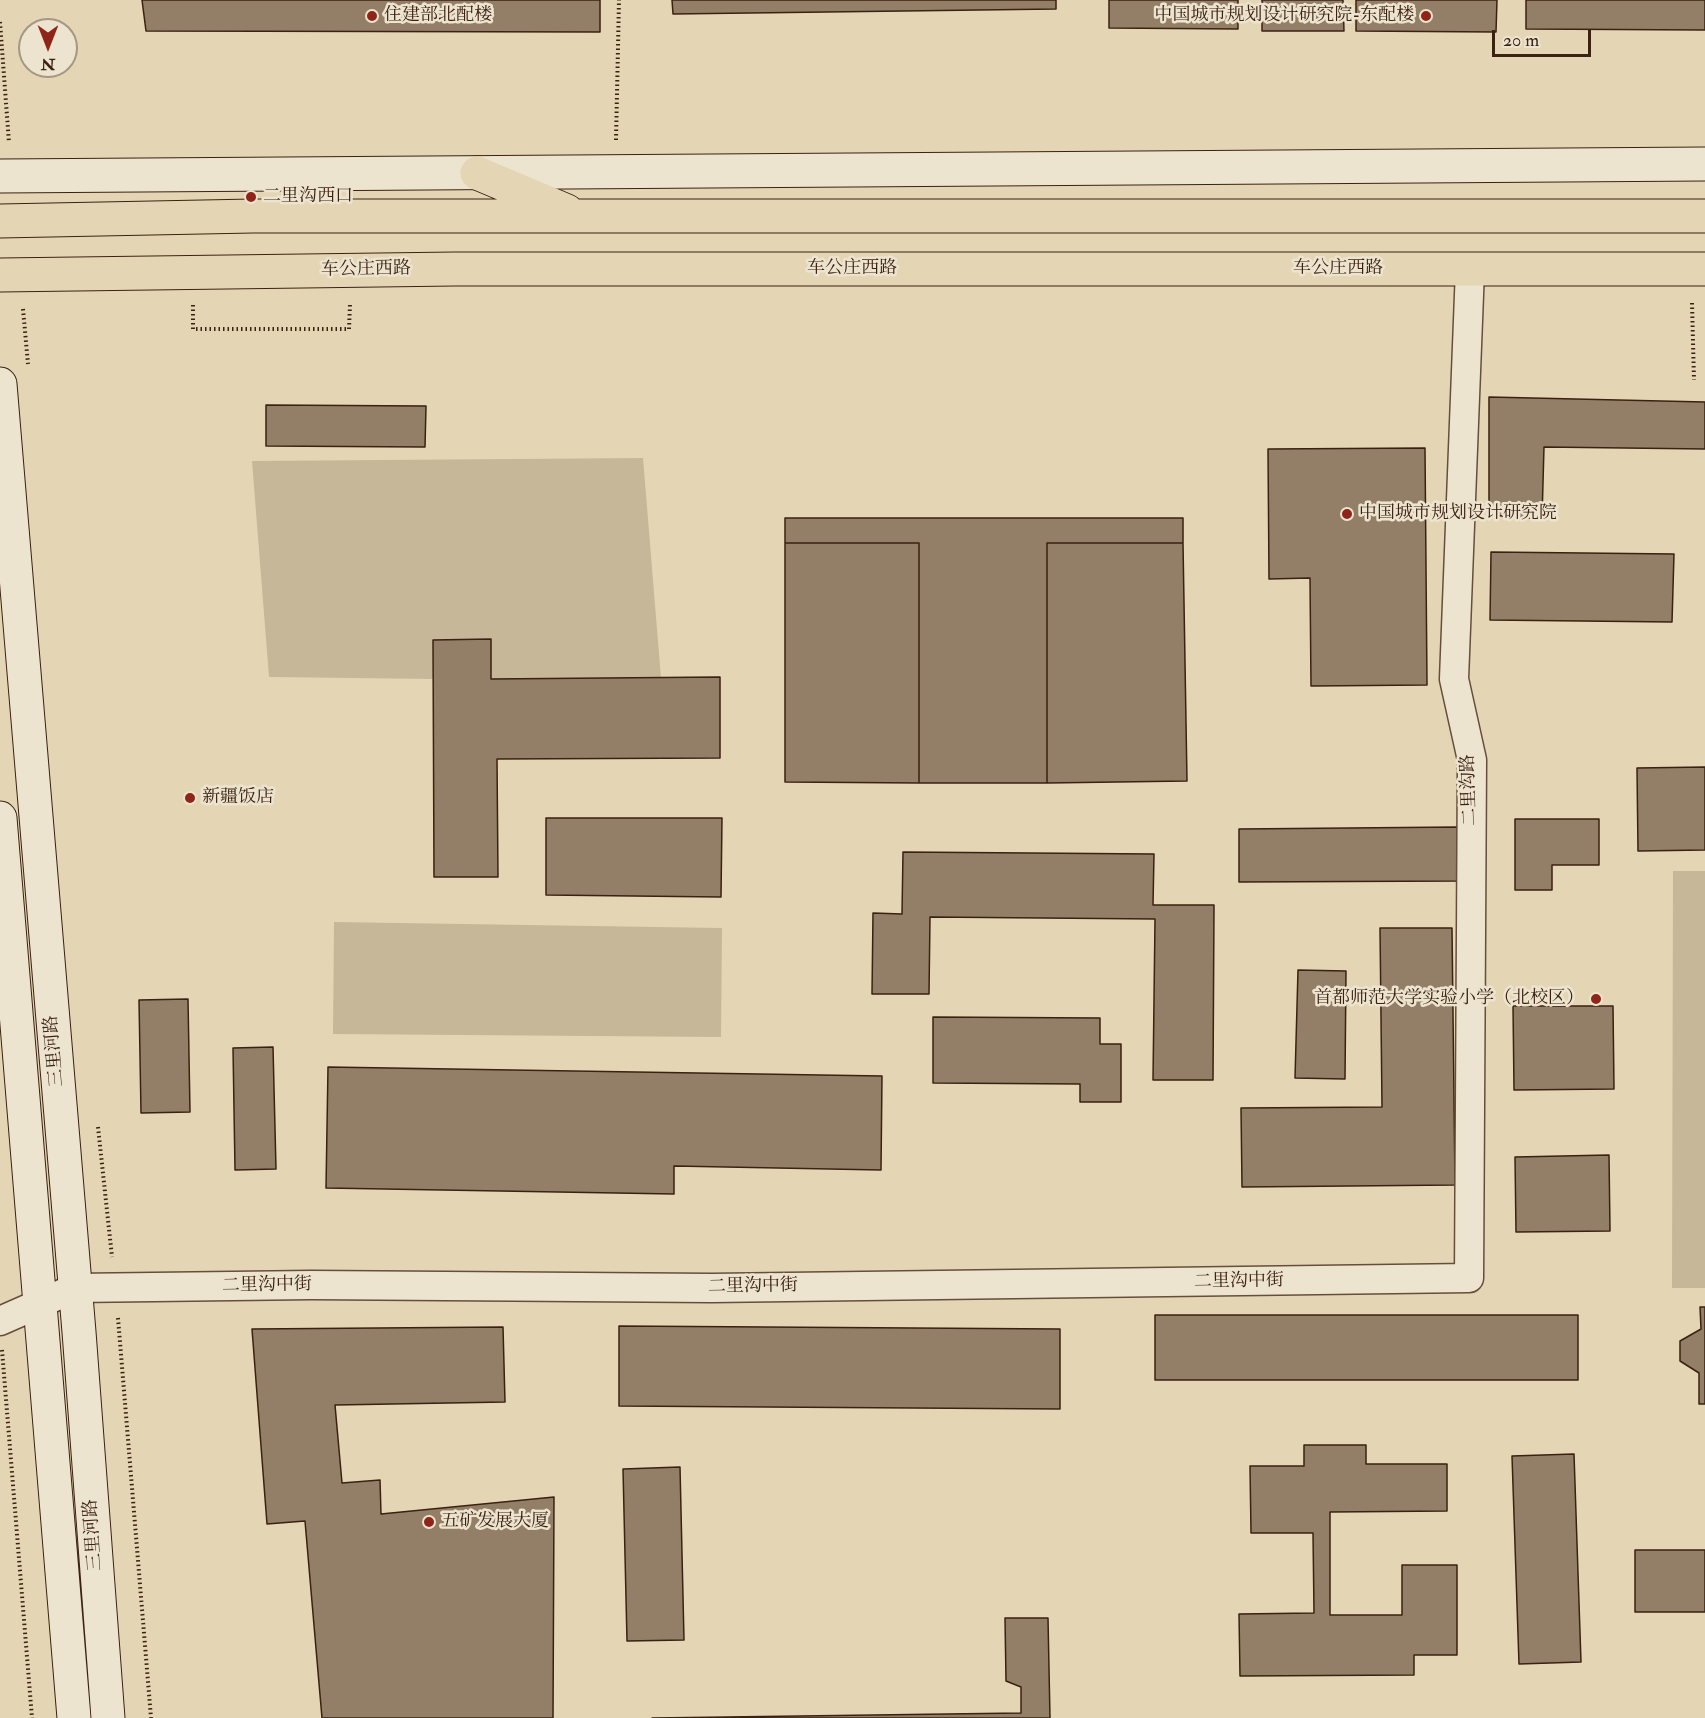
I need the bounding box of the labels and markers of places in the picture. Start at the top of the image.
place label: 住建部北配楼 [384,5,492,27]
place label: 中国城市规划设计研究院-东配楼 [1154,5,1414,27]
marker: 住建部北配楼 [365,9,379,23]
marker: 中国城市规划设计研究院-东配楼 [1419,9,1433,23]
place label: 二里沟西口 [263,186,353,208]
marker: 二里沟西口 [244,190,258,204]
place label: 中国城市规划设计研究院 [1359,503,1557,525]
marker: 中国城市规划设计研究院 [1340,507,1354,521]
place label: 新疆饭店 [202,787,274,809]
marker: 新疆饭店 [183,791,197,805]
place label: 首都师范大学实验小学（北校区） [1314,988,1584,1010]
marker: 首都师范大学实验小学（北校区） [1589,992,1603,1006]
place label: 五矿发展大厦 [441,1511,549,1533]
marker: 五矿发展大厦 [422,1515,436,1529]

